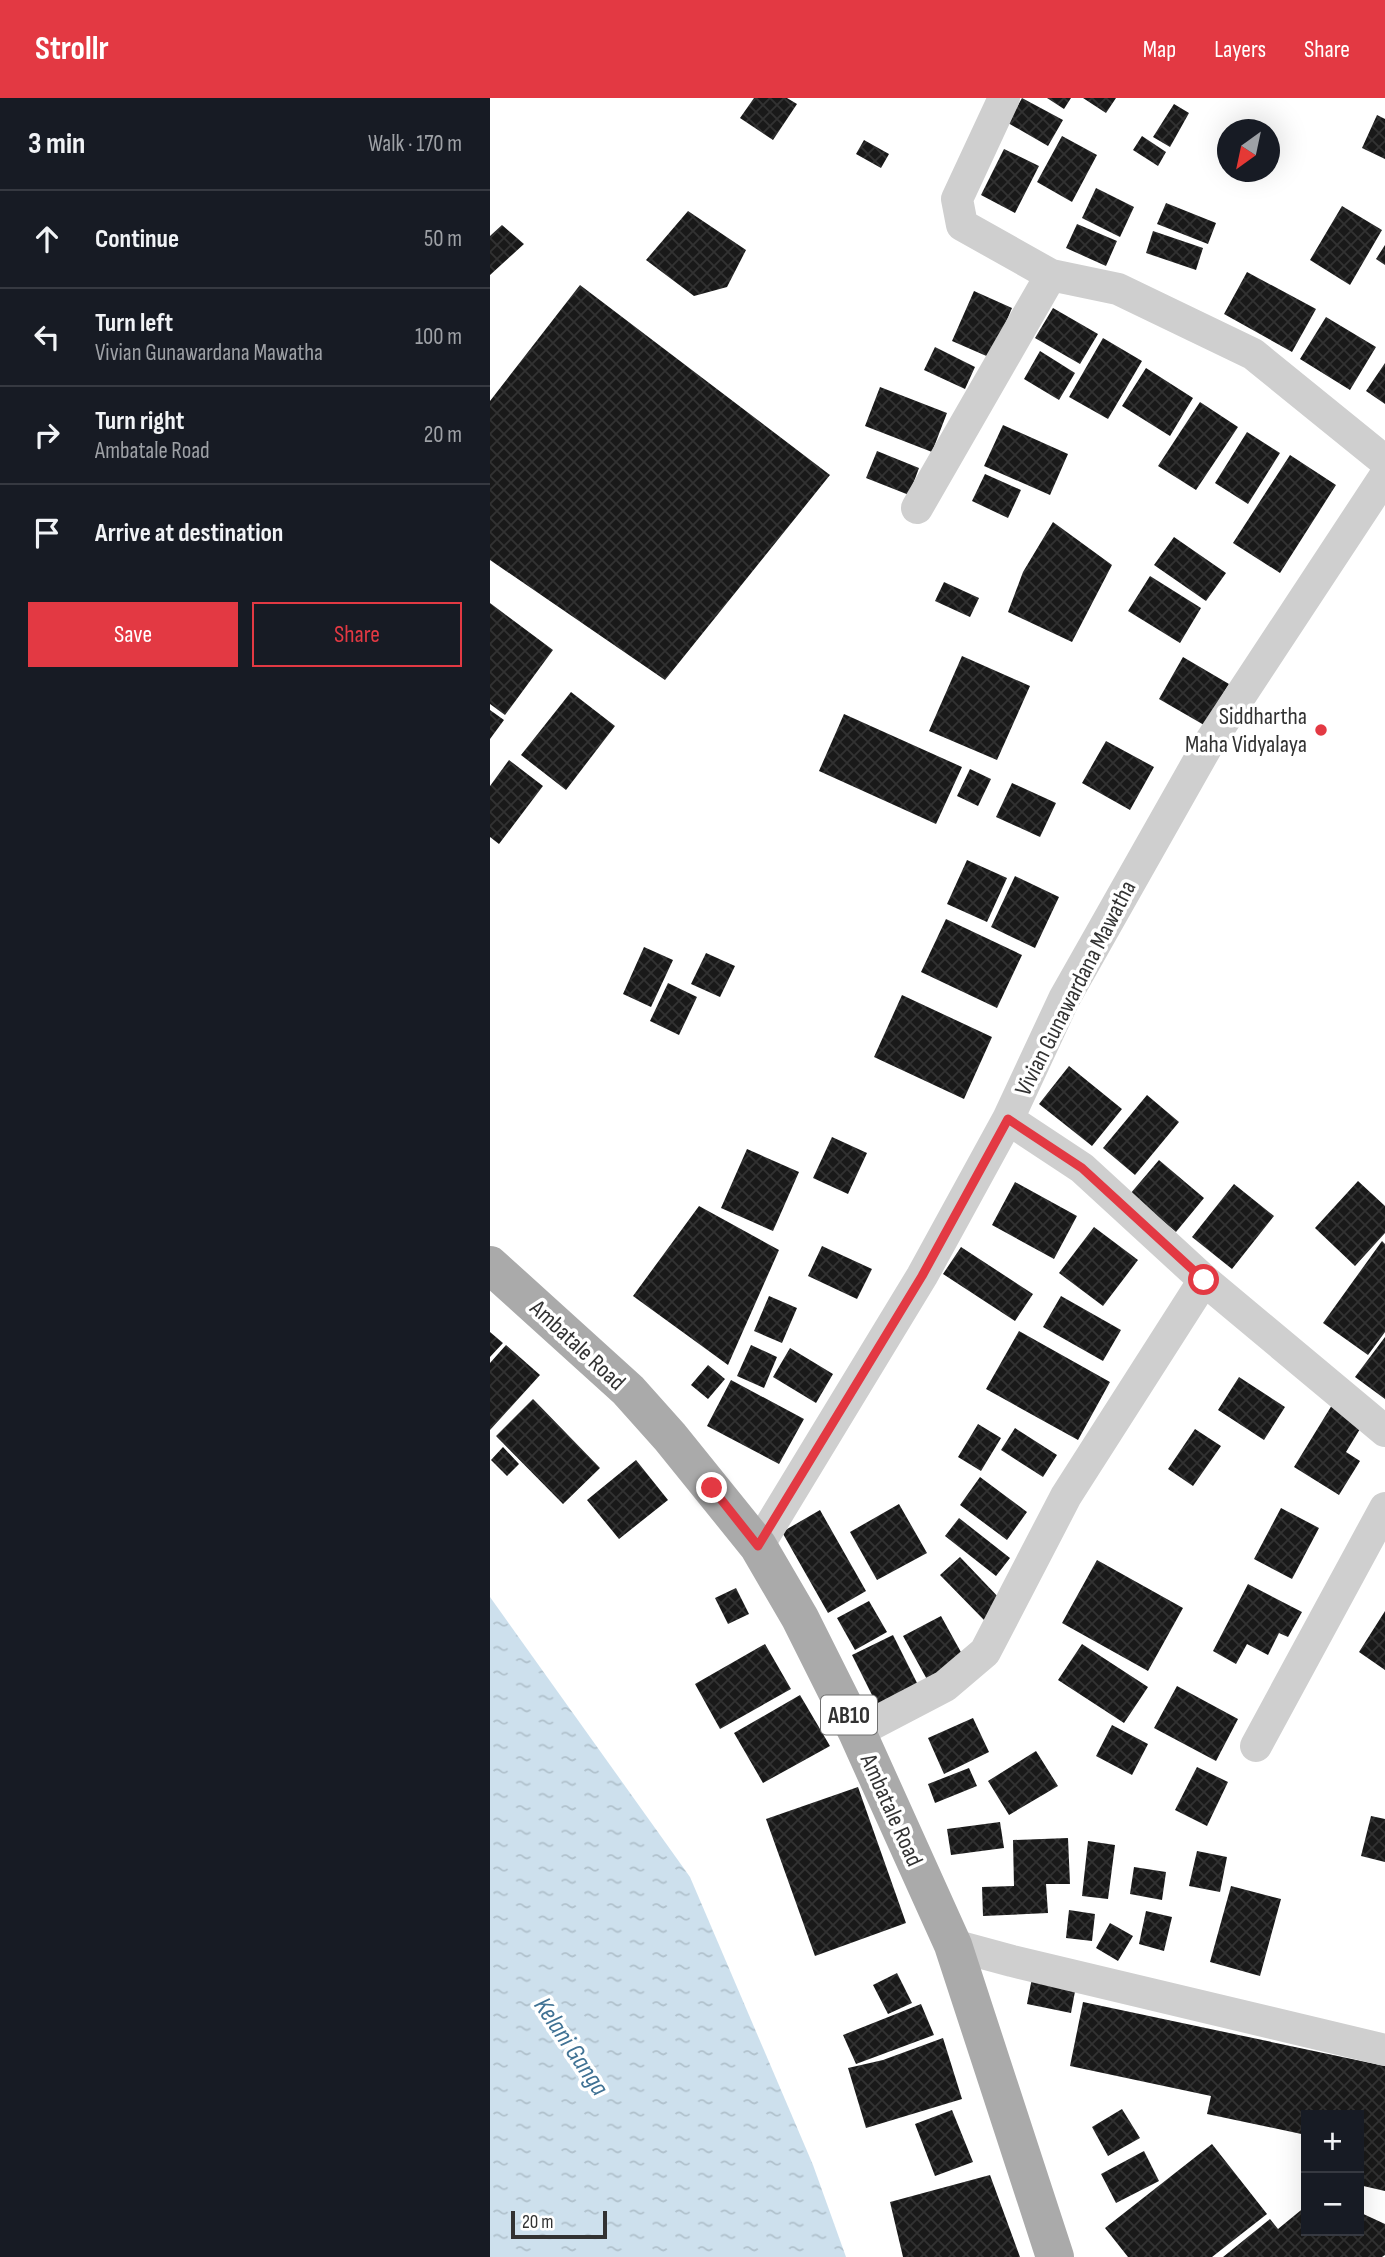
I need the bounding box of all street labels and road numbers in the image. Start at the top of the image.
street label: Vivian Gunawardana Mawatha [1009,876,1142,1101]
street label: Ambatale Road [523,1293,631,1397]
road number: AB10 [821,1696,877,1734]
street label: Ambatale Road [854,1749,929,1871]

